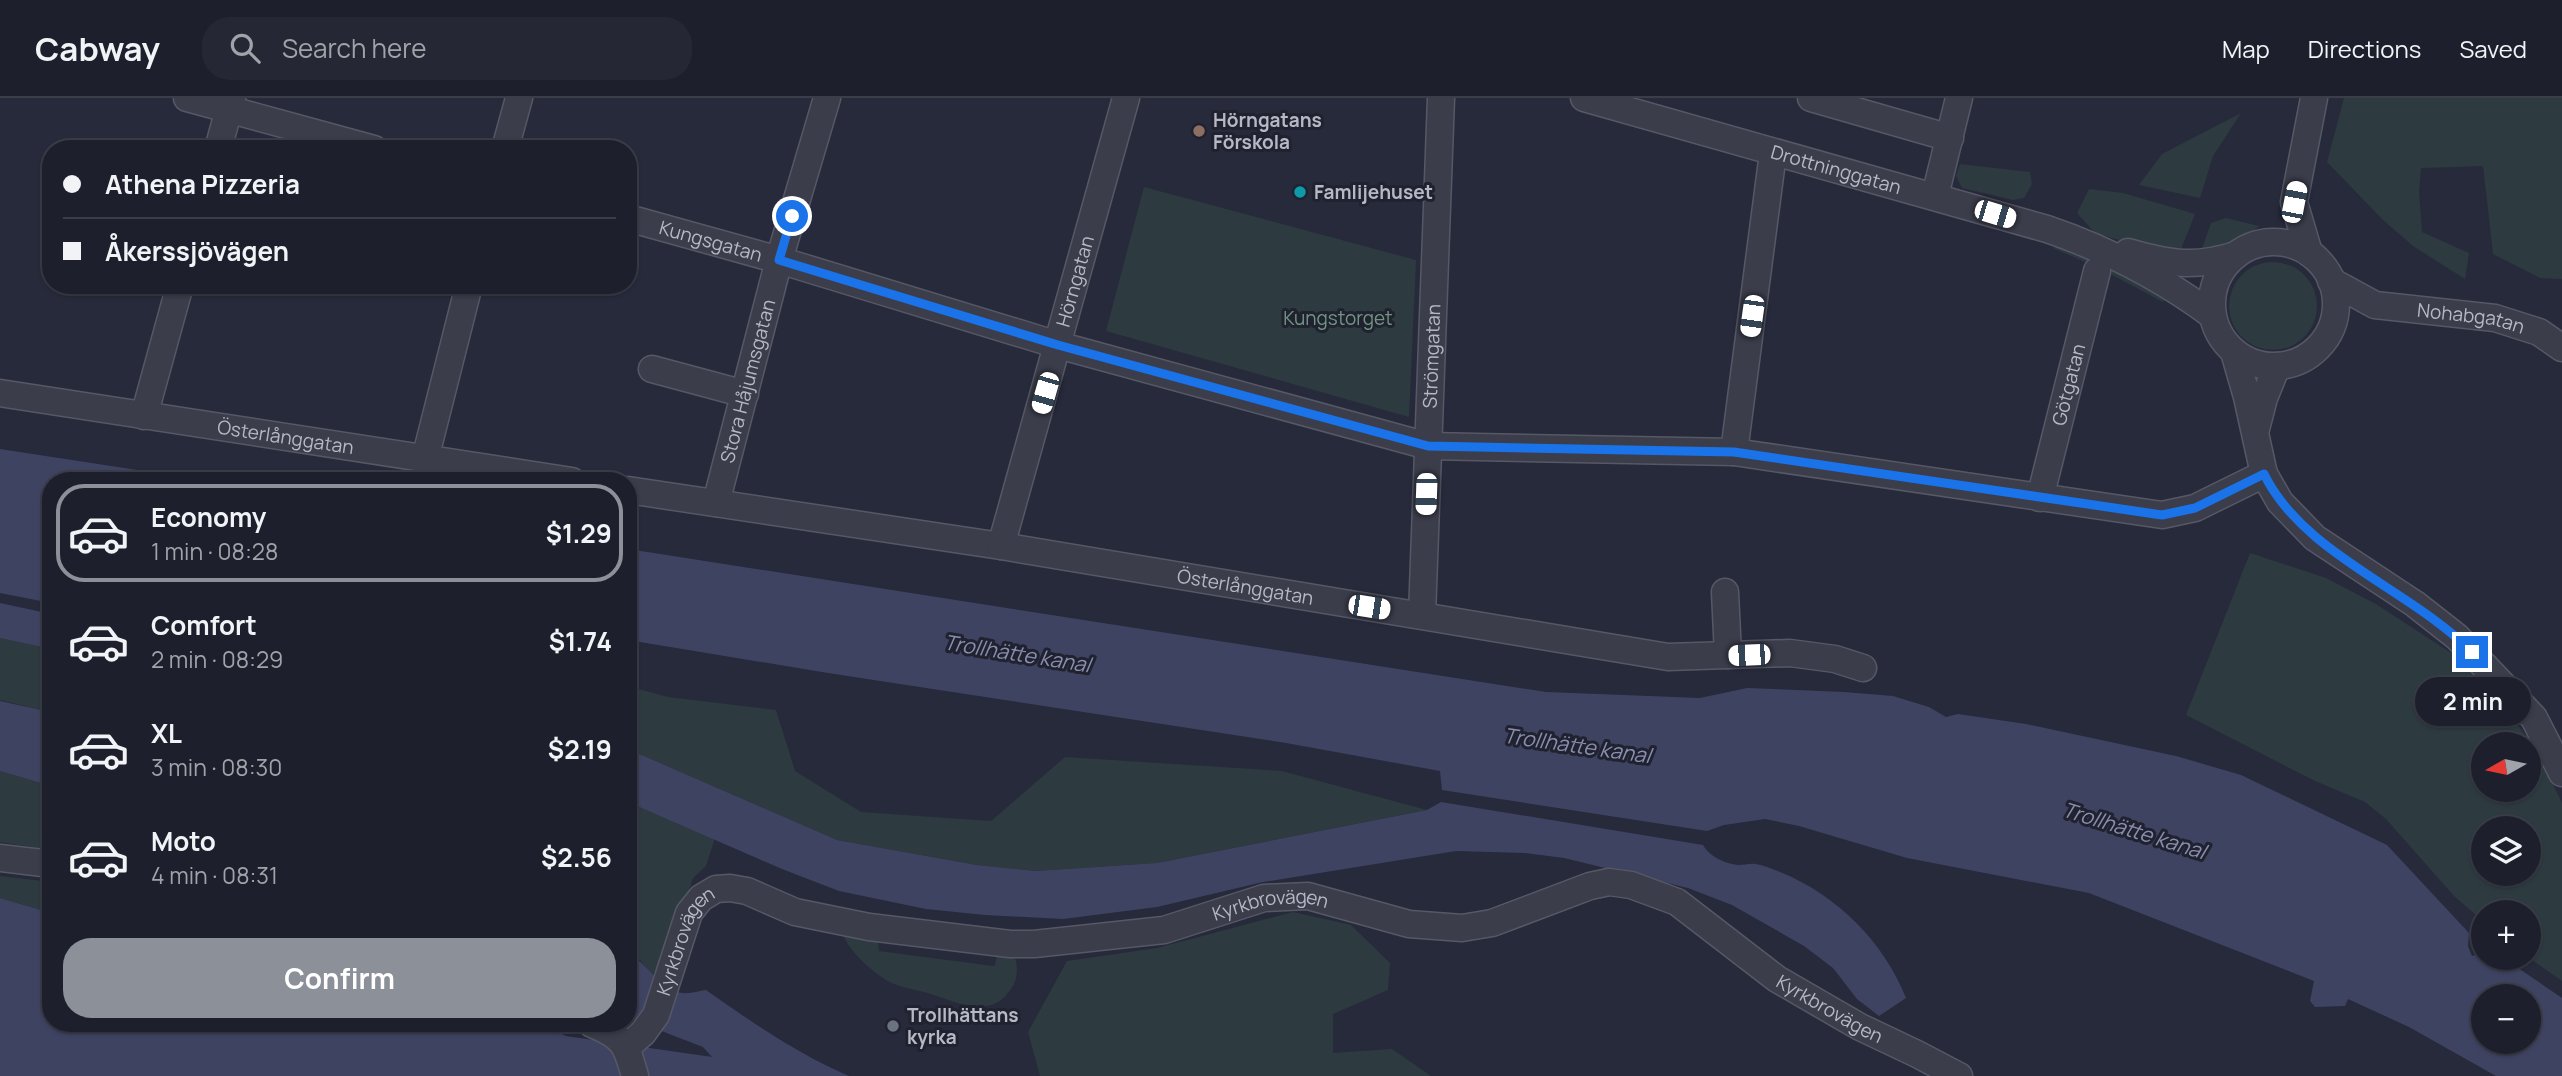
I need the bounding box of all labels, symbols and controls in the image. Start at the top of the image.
search box [202,17,692,80]
text: Cabway [35,26,160,71]
icon: search [226,29,264,67]
text: Search here [282,30,427,66]
text: Map [2222,32,2270,65]
text: Directions [2308,32,2421,65]
text: Saved [2459,32,2527,65]
place label: Hörngatans Förskola [1213,107,1322,155]
marker: Hörngatans Förskola [1191,123,1207,139]
street label: Drottninggatan [1768,139,1904,200]
text: Athena Pizzeria [105,166,300,202]
place label: Famlijehuset [1314,179,1433,205]
car [2280,179,2309,225]
marker: Famlijehuset [1292,184,1308,200]
car [1972,198,2019,230]
route start [776,200,808,232]
street label: Kungsgatan [656,214,765,268]
street label: Hörngatan [1050,232,1100,330]
text: Åkerssjövägen [105,233,289,269]
car [1739,294,1766,338]
street label: Stora Håjumsgatan [714,296,781,466]
street label: Nohabgatan [2416,297,2528,340]
street label: Strömgatan [1417,303,1446,409]
park label: Kungstorget [1283,305,1393,331]
street label: Götgatan [2046,341,2091,428]
car [1030,370,1061,416]
street label: Österlånggatan [216,414,356,460]
car [1415,473,1438,515]
text: Economy [151,499,266,535]
icon: car [67,502,130,565]
text: $1.29 [546,515,612,551]
text: 1 min · 08:28 [151,535,278,567]
street label: Österlånggatan [1175,563,1316,611]
car [1347,593,1392,621]
text: Comfort [151,607,257,643]
icon: car [67,610,130,673]
text: $1.74 [549,623,612,659]
water label: Trollhätte kanal [942,628,1096,679]
route end [2456,636,2488,668]
text: 2 min · 08:29 [151,643,283,675]
car [1728,644,1771,666]
callout: 2 min [2414,676,2530,726]
text: 2 min [2443,685,2503,717]
text: XL [151,715,182,751]
icon: car [67,718,130,781]
water label: Trollhätte kanal [1502,721,1656,770]
text: $2.19 [548,731,612,767]
north arrow [2471,732,2541,802]
map controls [2471,732,2541,1054]
text: 3 min · 08:30 [151,751,282,783]
water label: Trollhätte kanal [2059,795,2212,866]
button: layers [2471,816,2541,886]
text: Moto [151,823,216,859]
icon: car [67,826,130,889]
text: $2.56 [541,839,612,875]
text: 4 min · 08:31 [151,859,278,891]
street label: Kyrkbrovägen [650,880,719,999]
street label: Kyrkbrovägen [1209,883,1332,927]
button: + [2471,900,2541,970]
button: Confirm [63,938,616,1018]
street label: Kyrkbrovägen [1772,968,1887,1049]
button: − [2471,984,2541,1054]
place label: Trollhättans kyrka [907,1002,1019,1050]
marker: Trollhättans kyrka [885,1018,901,1034]

